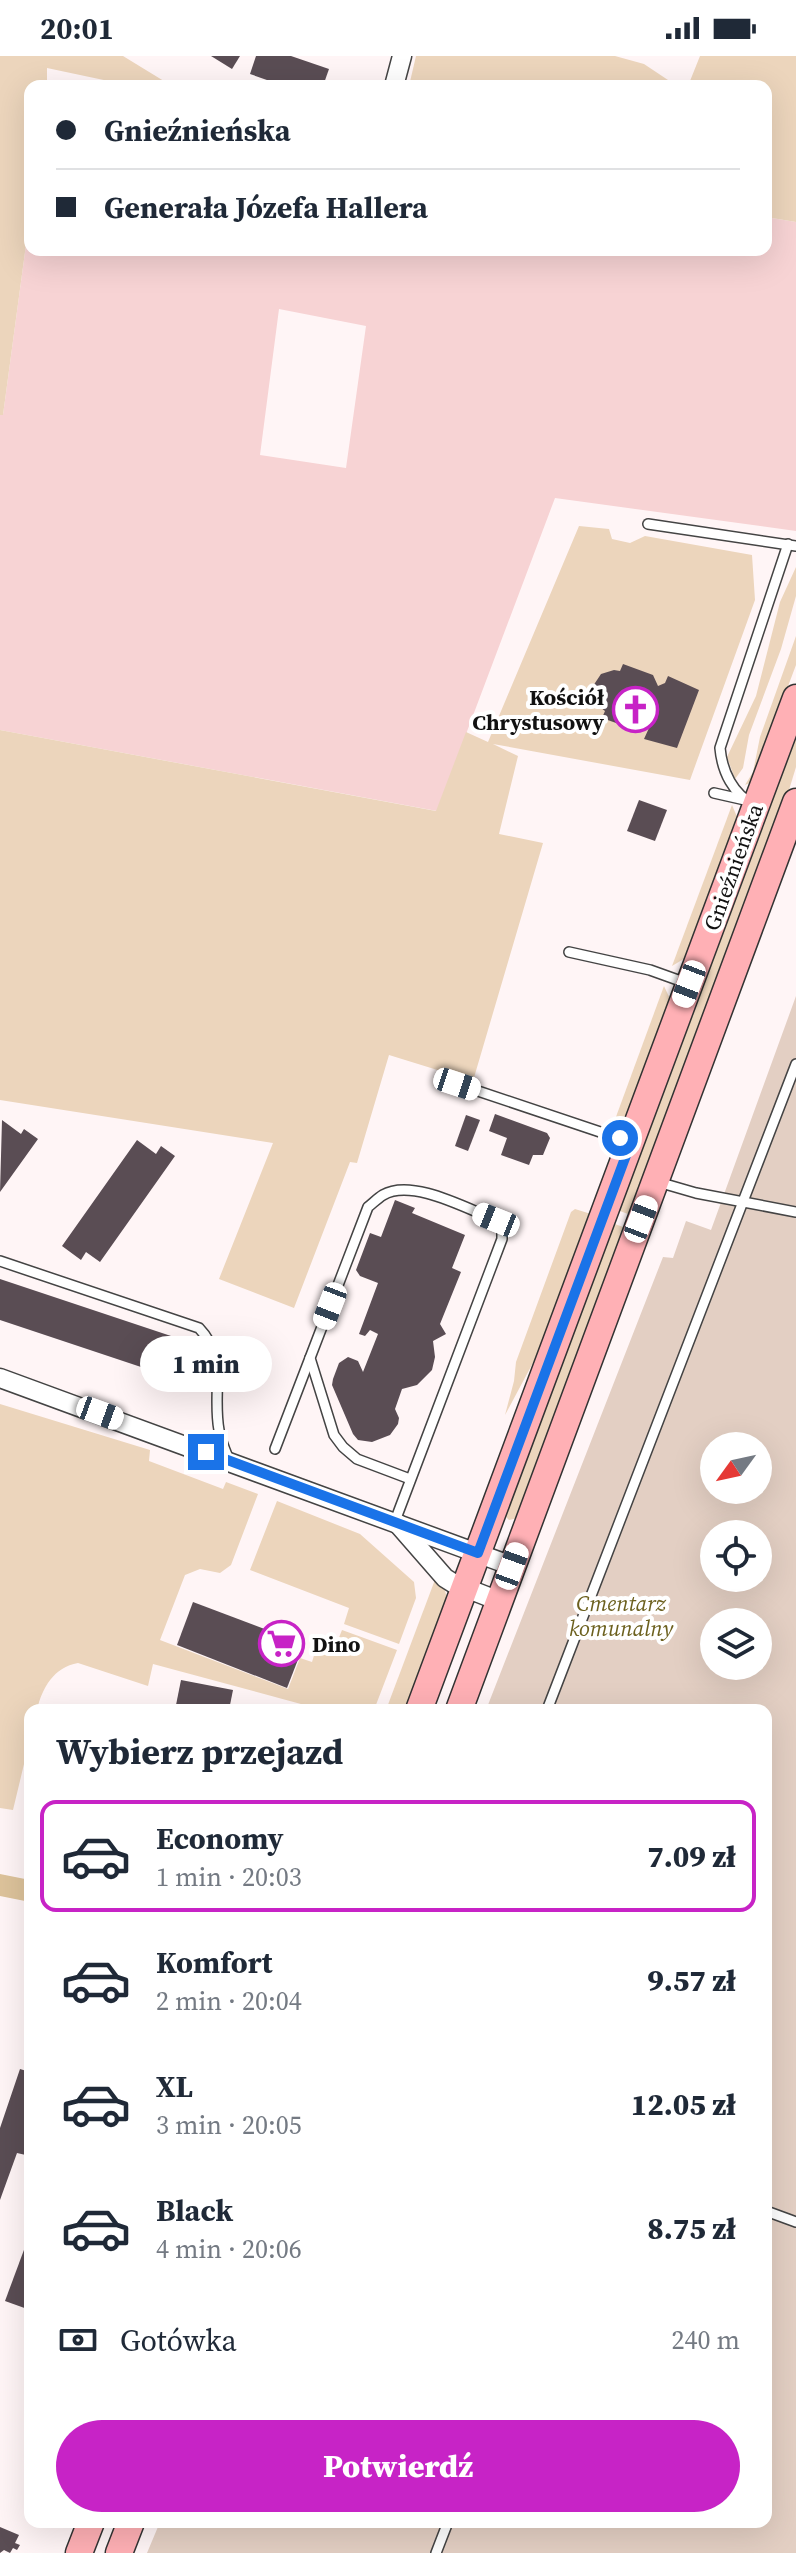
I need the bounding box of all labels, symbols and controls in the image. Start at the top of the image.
text: 20:01 [40,8,114,49]
text: Gnieźnieńska [104,110,291,151]
text: Generała Józefa Hallera [104,187,428,228]
place label: Kościół Chrystusowy [472,682,604,737]
church icon: Kościół Chrystusowy [611,686,659,734]
street label: Gnieźnieńska [696,799,770,935]
car [669,957,709,1011]
car [430,1065,484,1103]
route start [602,1120,638,1156]
car [621,1192,661,1246]
car [469,1200,523,1240]
car [310,1279,350,1333]
callout: 1 min [140,1336,272,1392]
text: 1 min [172,1346,240,1382]
car [73,1394,127,1432]
north arrow [700,1432,772,1504]
map controls [700,1432,772,1680]
route end [188,1434,224,1470]
button: locate [700,1520,772,1592]
car [493,1539,531,1593]
park label: Cmentarz komunalny [569,1588,674,1643]
button: layers [700,1608,772,1680]
supermarket icon: Dino [257,1620,305,1668]
place label: Dino [312,1629,360,1659]
text: Wybierz przejazd [56,1727,343,1776]
text: Economy [156,1818,284,1859]
icon: car [60,1820,132,1892]
text: 7.09 zł [647,1836,736,1877]
text: 1 min · 20:03 [156,1859,302,1895]
text: Komfort [156,1942,273,1983]
icon: car [60,1944,132,2016]
text: 9.57 zł [647,1960,736,2001]
text: 2 min · 20:04 [156,1983,302,2019]
text: XL [156,2066,193,2107]
icon: car [60,2068,132,2140]
text: 12.05 zł [631,2084,736,2125]
text: 3 min · 20:05 [156,2107,302,2143]
text: Black [156,2190,233,2231]
icon: car [60,2192,132,2264]
text: 8.75 zł [647,2208,736,2249]
text: 4 min · 20:06 [156,2231,302,2267]
icon: cash [56,2318,100,2362]
text: Gotówka [120,2320,237,2361]
text: 240 m [672,2322,740,2358]
button: Potwierdź [56,2420,740,2512]

